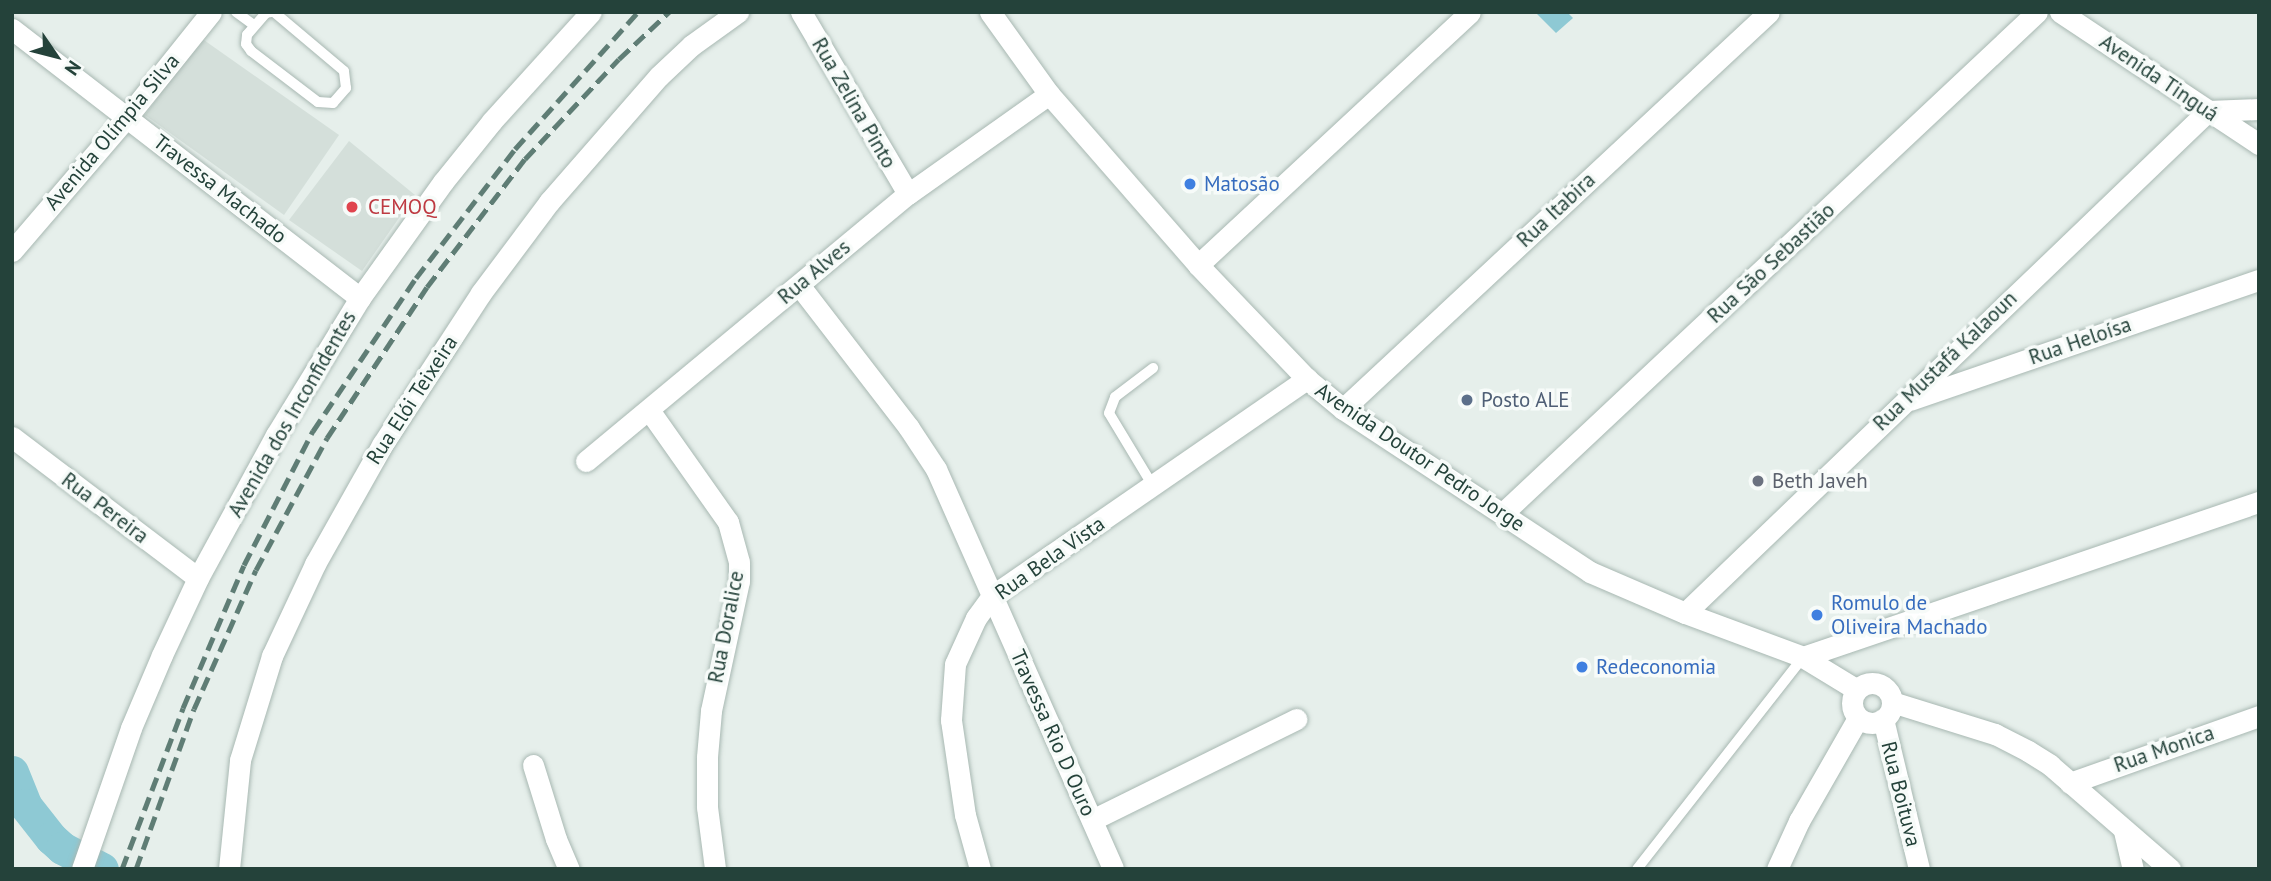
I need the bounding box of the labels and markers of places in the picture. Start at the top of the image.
place label: Matosão [1204,171,1280,197]
marker: Matosão [1182,176,1198,192]
place label: CEMOQ [368,194,437,220]
marker: CEMOQ [342,197,362,217]
place label: Posto ALE [1481,387,1570,413]
marker: Posto ALE [1459,392,1475,408]
place label: Beth Javeh [1772,468,1868,494]
marker: Beth Javeh [1750,473,1766,489]
place label: Romulo de Oliveira Machado [1831,590,1987,640]
marker: Romulo de Oliveira Machado [1809,607,1825,623]
place label: Redeconomia [1596,654,1716,680]
marker: Redeconomia [1574,659,1590,675]

